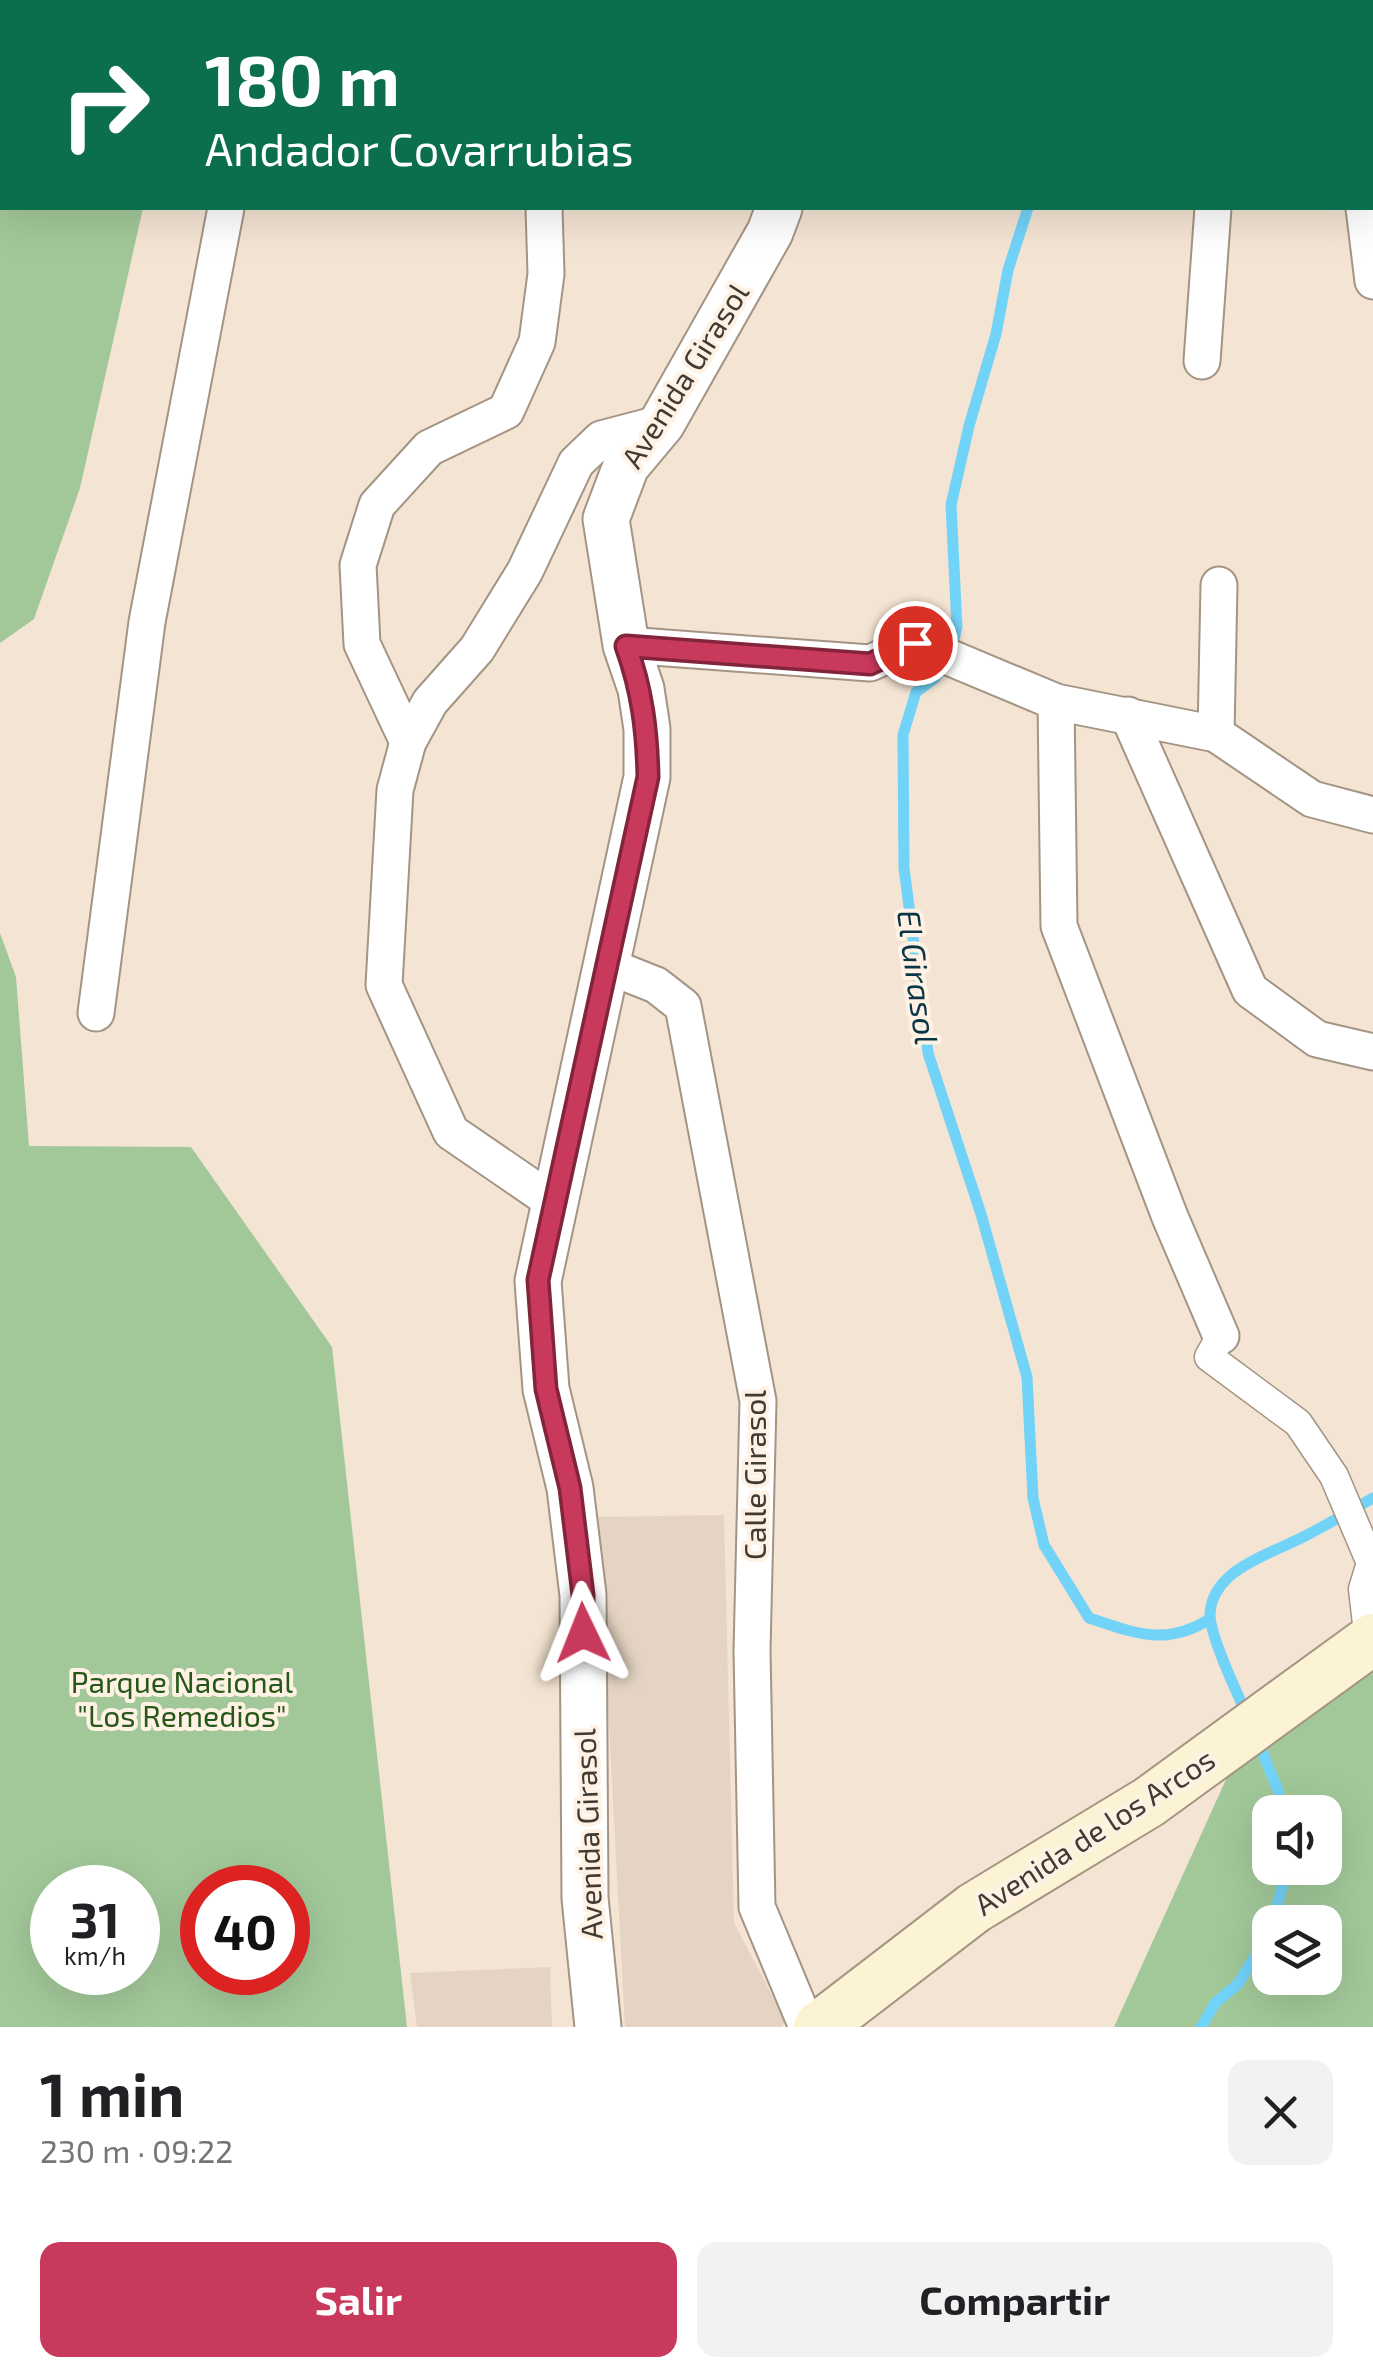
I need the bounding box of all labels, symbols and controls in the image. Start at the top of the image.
text: 180 m [205,36,400,120]
icon: right [40,40,170,170]
text: Andador Covarrubias [205,121,634,175]
street label: Avenida Girasol [613,276,755,474]
pin [873,601,958,686]
icon: arrive [888,616,943,671]
water label: El Girasol [891,907,947,1047]
street label: Calle Girasol [736,1390,772,1560]
position arrow [531,1581,635,1685]
park label: Parque Nacional "Los Remedios" [71,1663,293,1733]
street label: Avenida Girasol [565,1728,609,1940]
street label: Avenida de los Arcos [967,1740,1221,1922]
map controls [1252,1795,1342,1995]
button: sound [1252,1795,1342,1885]
speed limit sign: 40 [180,1865,310,1995]
text: 31 [70,1888,120,1948]
button: layers [1252,1905,1342,1995]
text: km/h [64,1940,126,1970]
text: 1 min [40,2057,184,2129]
button: close [1228,2060,1333,2165]
text: 230 m · 09:22 [40,2131,233,2169]
button: Salir [40,2242,677,2357]
button: Compartir [697,2242,1333,2357]

